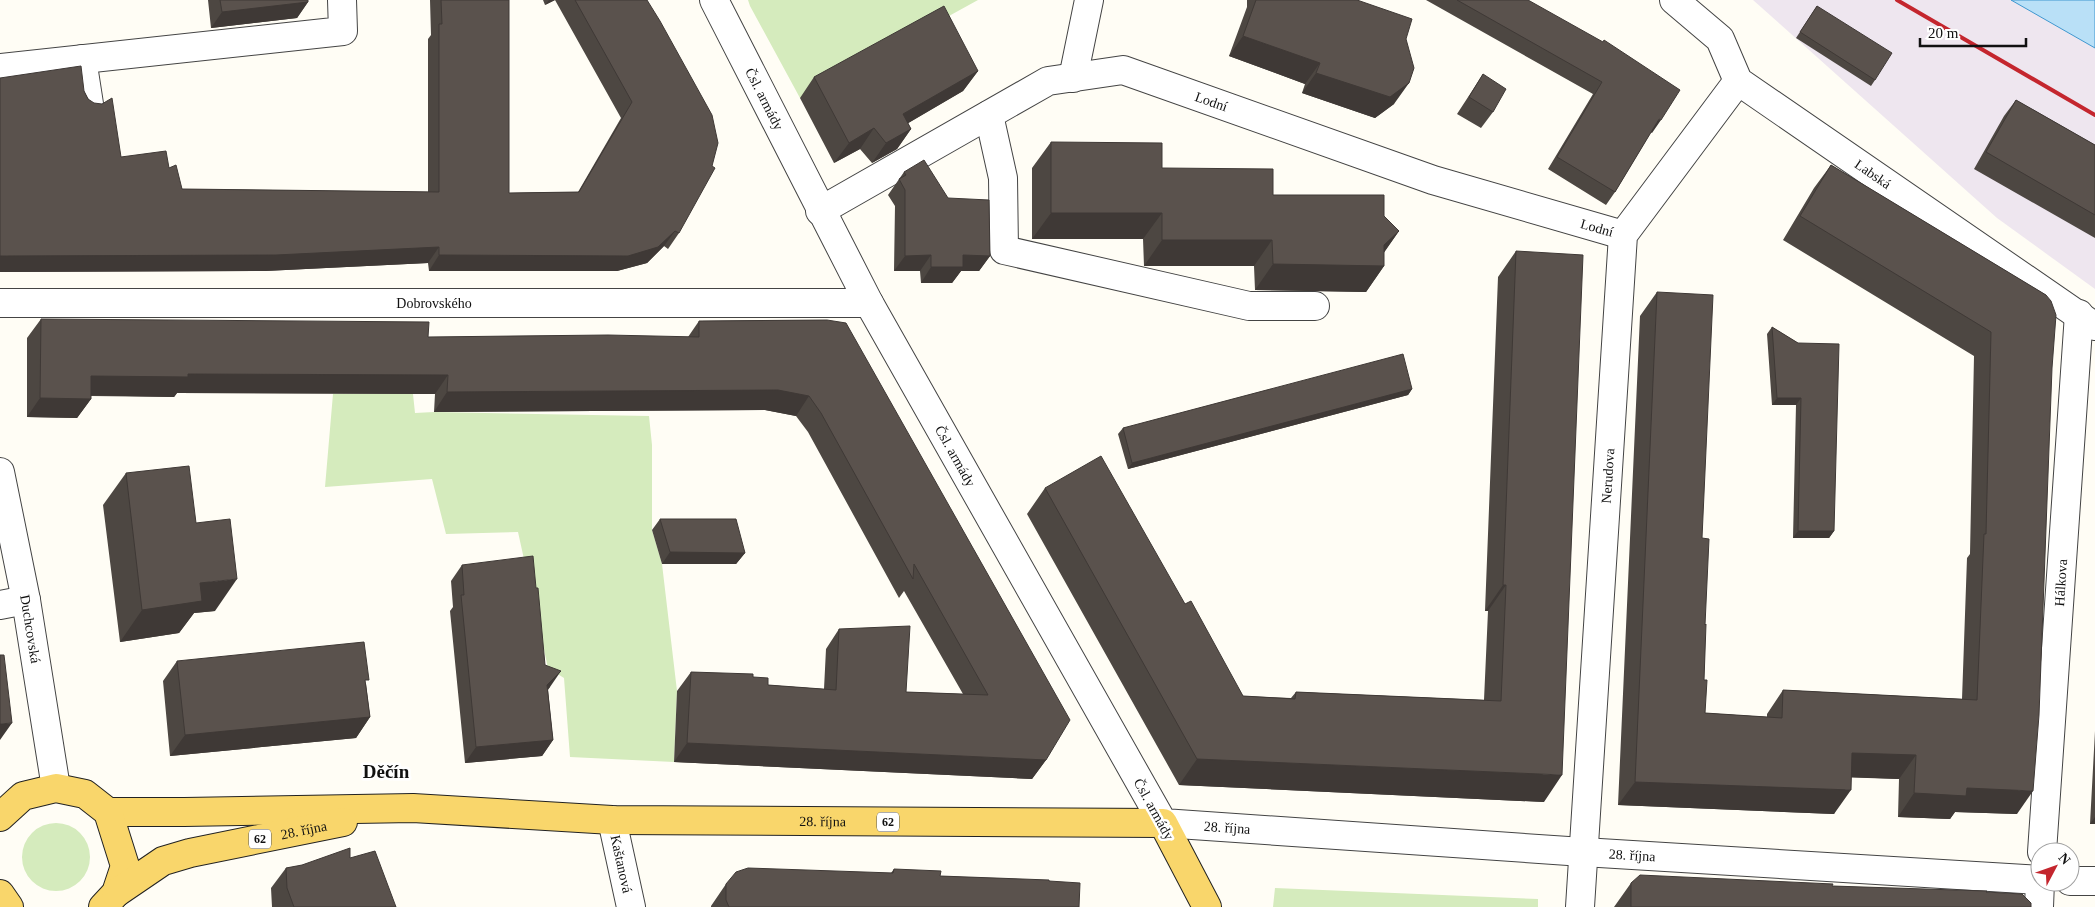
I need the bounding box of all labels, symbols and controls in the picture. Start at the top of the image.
scale bar [1920,15,2026,47]
text: 20 m [1928,25,1959,41]
street label: Čsl. armády [742,65,786,133]
street label: Lodní [1193,89,1230,115]
street label: Labská [1852,157,1894,192]
street label: Lodní [1579,216,1615,240]
street label: Dobrovského [396,296,472,311]
street label: Čsl. armády [932,423,978,489]
street label: Nerudova [1599,447,1617,504]
street label: Hálkova [2052,558,2070,607]
street label: Duchcovská [17,593,43,665]
district label: Děčín [363,761,410,782]
street label: Čsl. armády [1131,776,1177,842]
road number: 62 [877,812,899,832]
street label: 28. října [799,814,847,829]
street label: 28. října [279,818,329,842]
street label: 28. října [1203,819,1252,837]
road number: 62 [249,830,271,849]
street label: Kaštanová [607,834,635,895]
north arrow [2030,842,2080,892]
street label: 28. října [1608,847,1657,864]
text: N [2055,850,2073,868]

